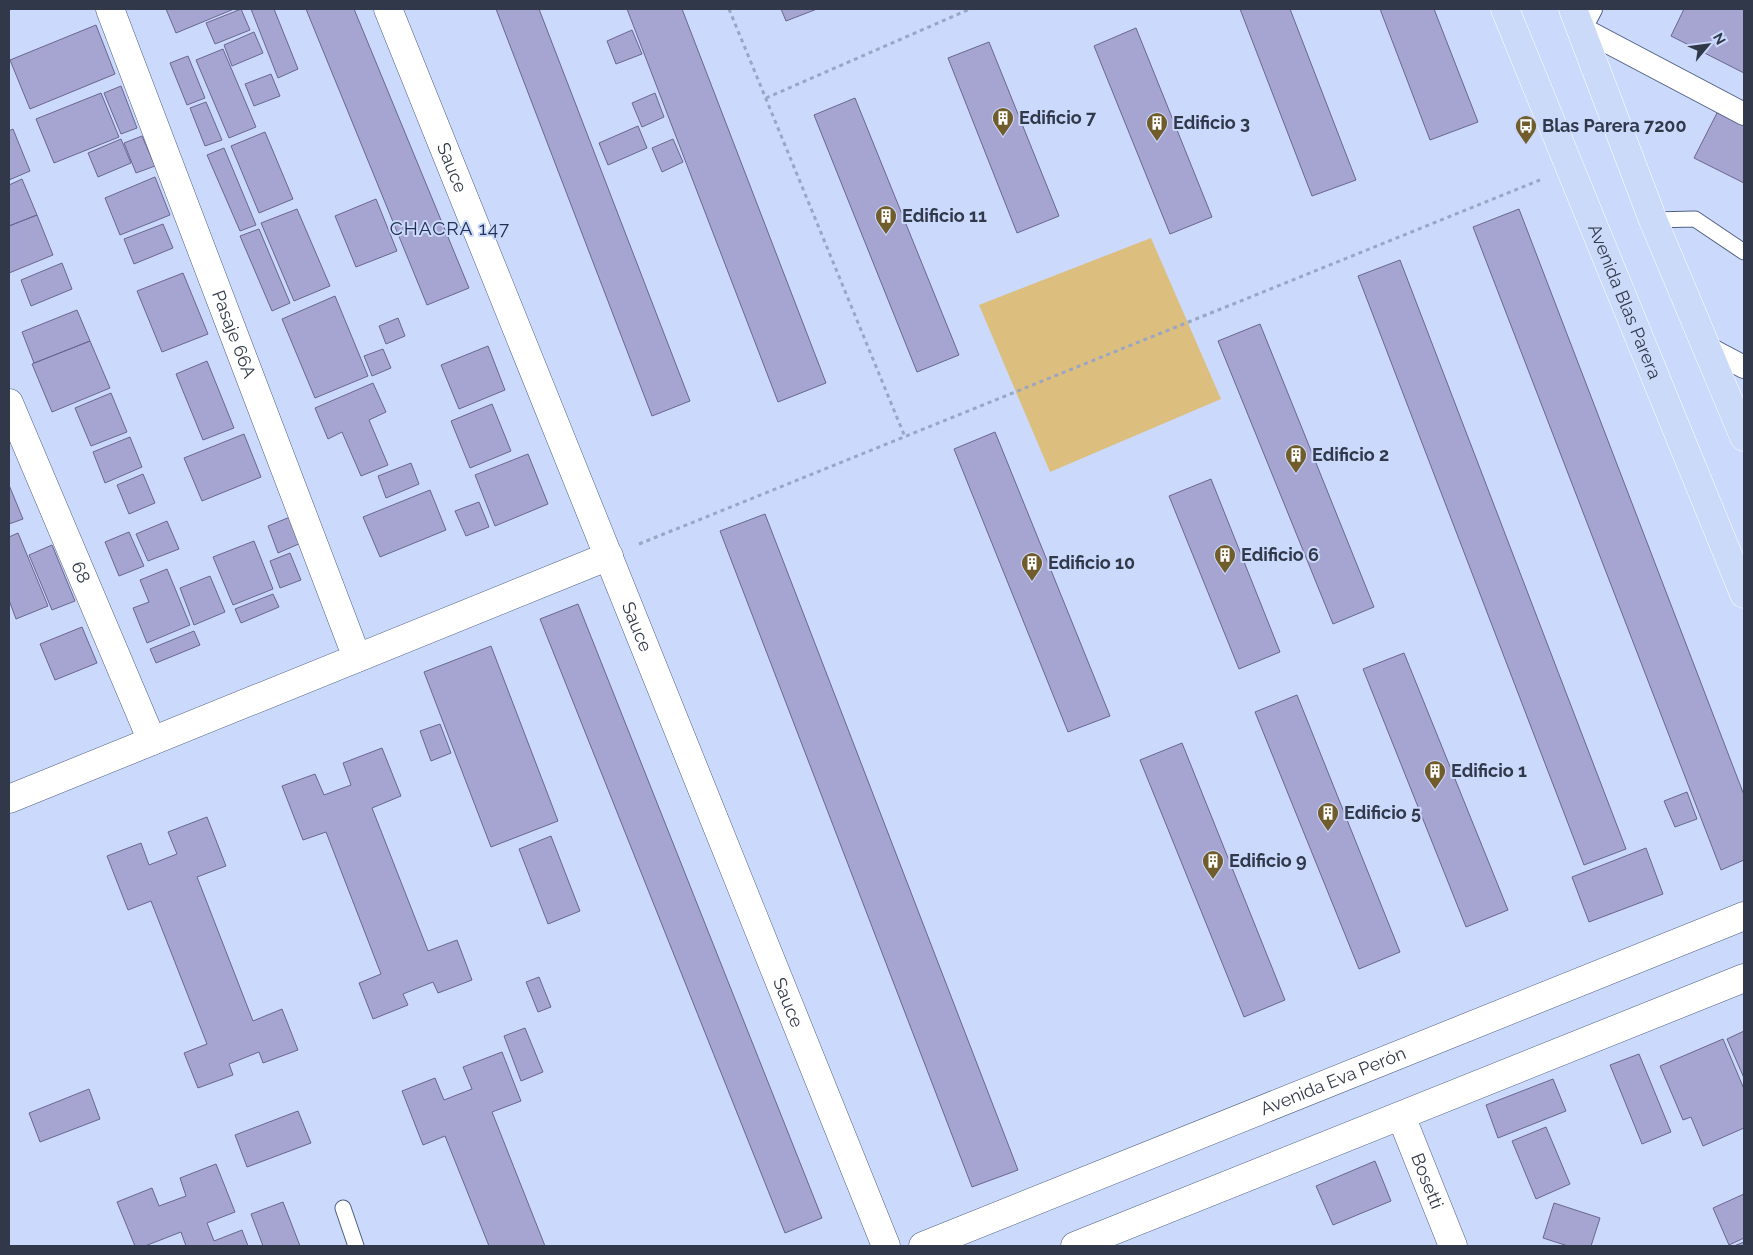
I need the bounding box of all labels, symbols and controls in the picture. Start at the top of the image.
north arrow [1683,20,1733,70]
text: N [1710,30,1729,47]
building icon: Edificio 7 [991,106,1015,137]
place label: Edificio 7 [1019,107,1097,128]
building icon: Edificio 3 [1145,111,1169,142]
place label: Edificio 3 [1173,112,1250,133]
bus stop icon: Blas Parera 7200 [1514,114,1538,145]
place label: Blas Parera 7200 [1542,115,1686,136]
street label: Sauce [433,139,472,196]
building icon: Edificio 11 [874,204,898,235]
place label: Edificio 11 [902,205,987,226]
district label: CHACRA 147 [390,217,510,239]
street label: Avenida Blas Parera [1584,221,1666,382]
street label: Pasaje 66A [208,287,260,381]
building icon: Edificio 2 [1284,443,1308,474]
place label: Edificio 2 [1312,444,1389,465]
building icon: Edificio 6 [1213,543,1237,574]
place label: Edificio 6 [1241,544,1319,565]
building icon: Edificio 10 [1020,551,1044,582]
place label: Edificio 10 [1048,552,1135,573]
street label: 68 [67,558,95,586]
street label: Sauce [618,599,657,655]
building icon: Edificio 1 [1423,759,1447,790]
place label: Edificio 1 [1451,760,1527,781]
building icon: Edificio 5 [1316,801,1340,832]
place label: Edificio 5 [1344,802,1421,823]
building icon: Edificio 9 [1201,849,1225,880]
place label: Edificio 9 [1229,850,1307,871]
street label: Sauce [769,974,808,1031]
street label: Avenida Eva Perón [1257,1042,1409,1119]
street label: Bosetti [1407,1150,1448,1212]

